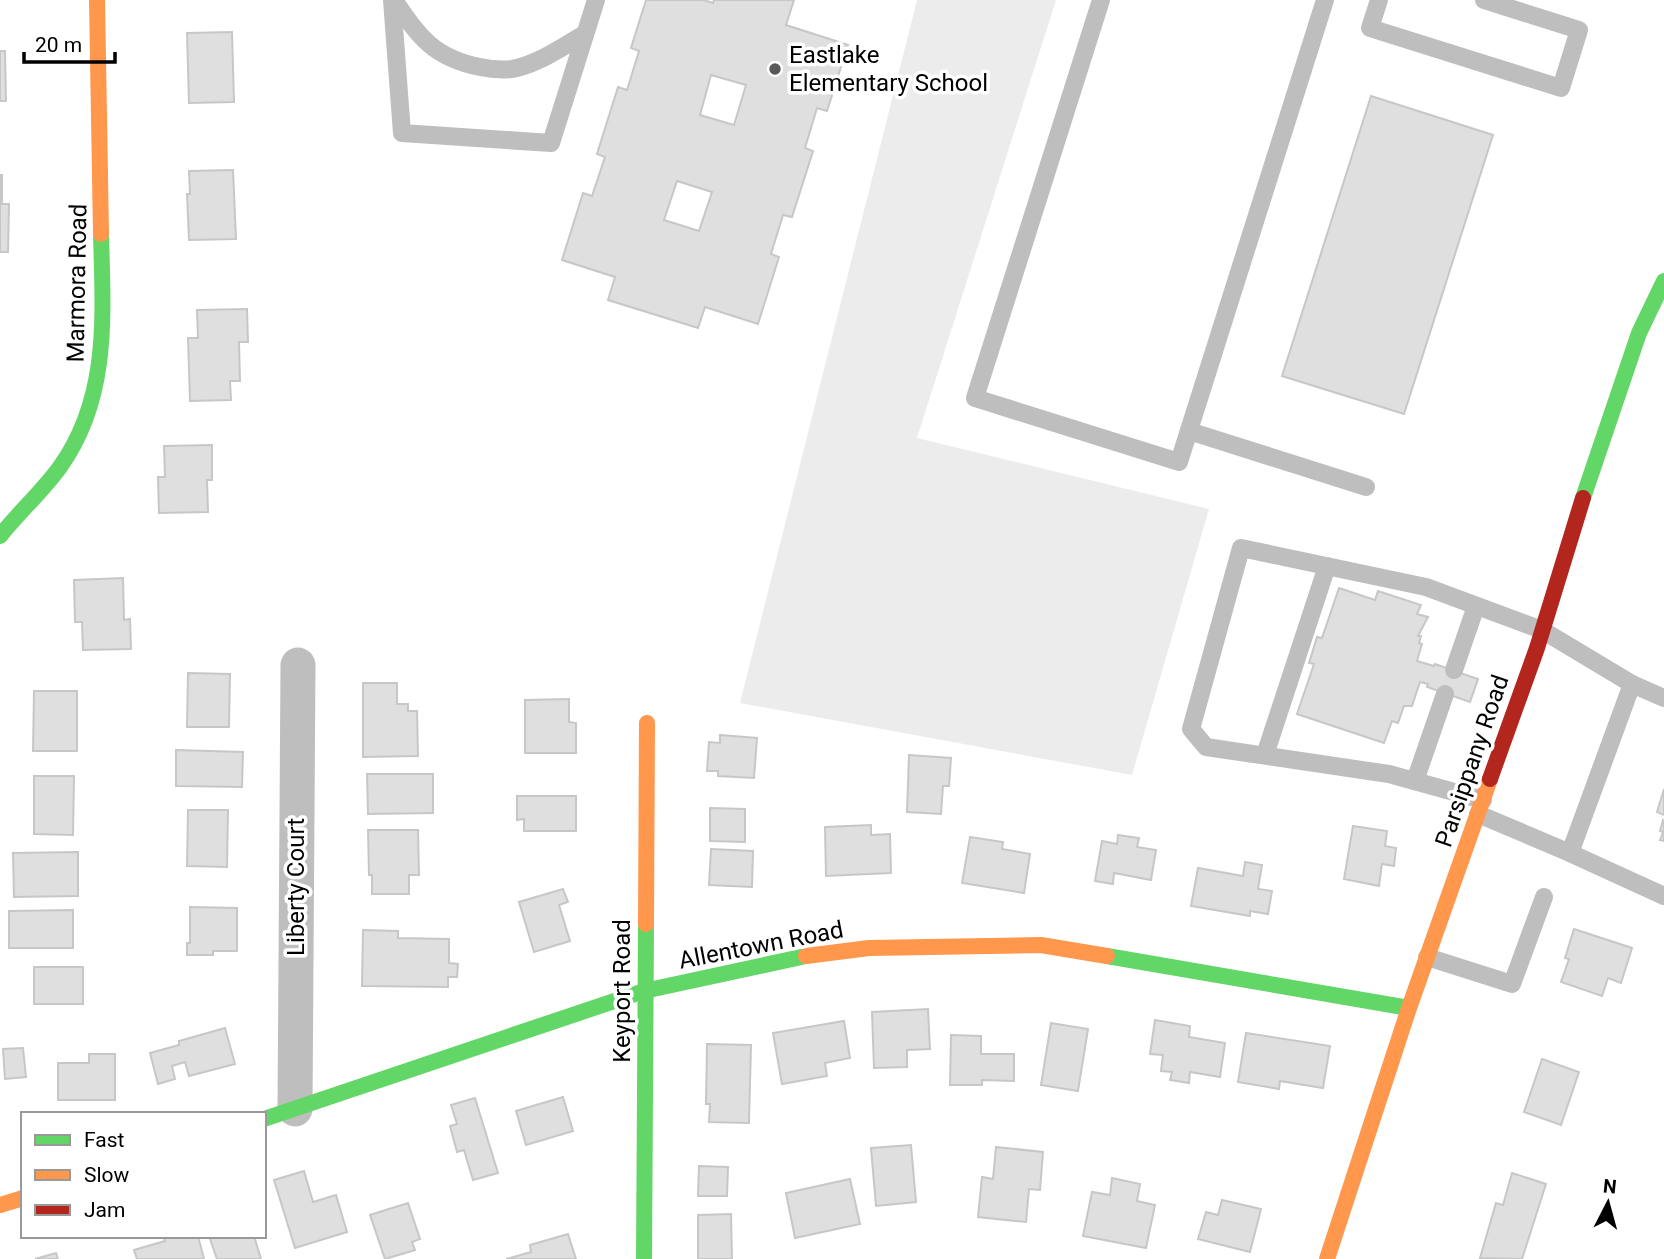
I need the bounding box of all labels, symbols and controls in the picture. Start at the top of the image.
scale bar [24,21,116,65]
text: 20 m [35,33,82,57]
place label: Eastlake Elementary School [789,41,988,97]
marker: Eastlake Elementary School [767,61,783,77]
street label: Marmora Road [62,203,92,363]
street label: Parsippany Road [1429,671,1515,851]
street label: Liberty Court [282,818,310,956]
street label: Allentown Road [676,915,846,975]
street label: Keyport Road [608,919,636,1063]
legend [21,1112,266,1238]
text: Fast [84,1128,125,1152]
text: Slow [84,1163,130,1187]
north arrow [1573,1168,1643,1238]
text: N [1602,1174,1618,1199]
text: Jam [84,1198,125,1222]

